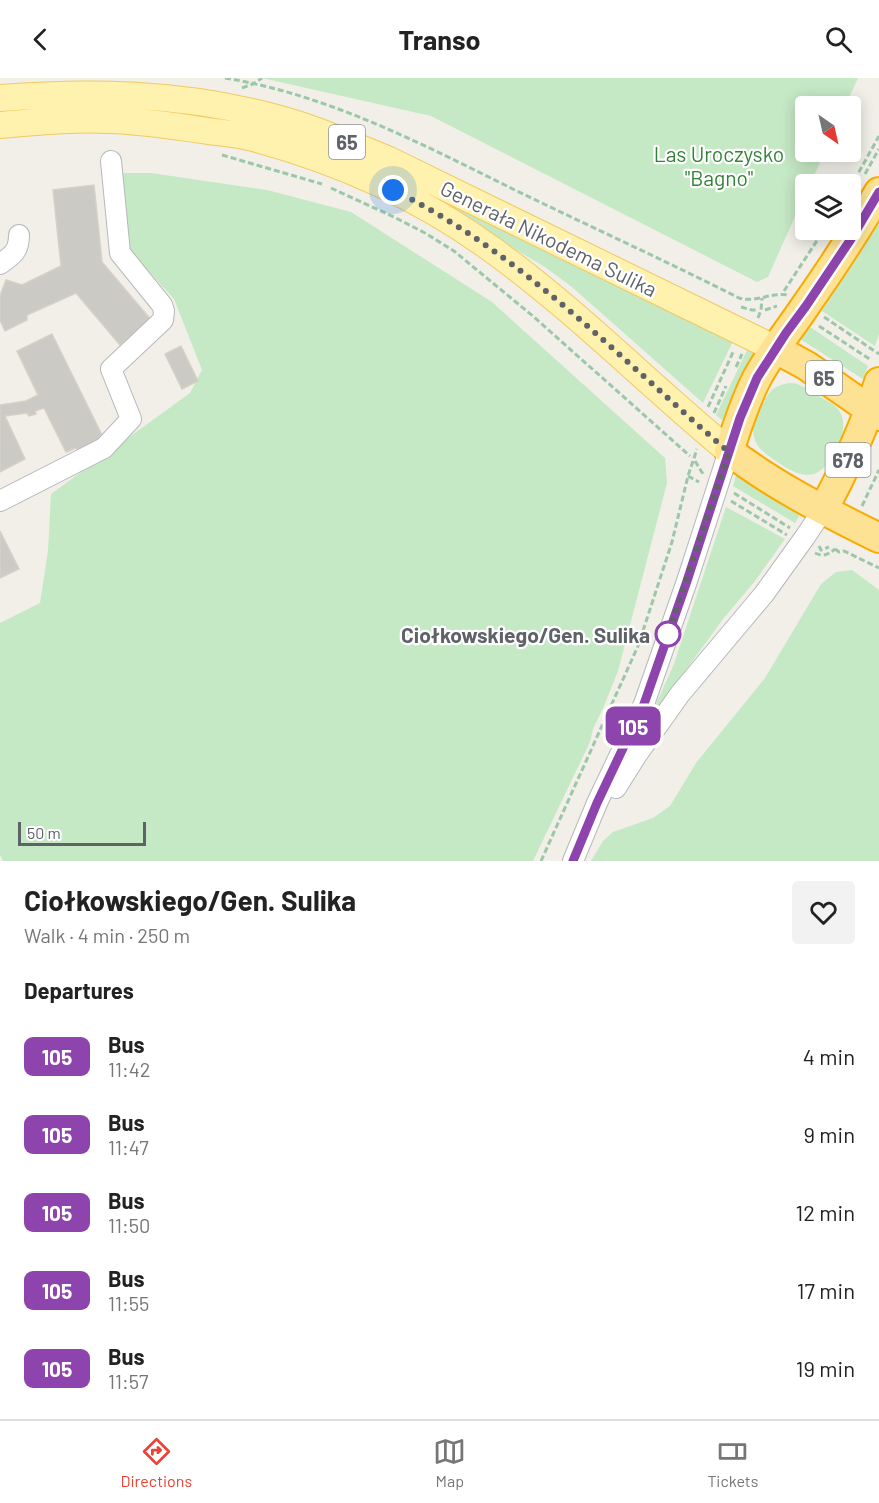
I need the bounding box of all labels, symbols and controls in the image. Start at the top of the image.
icon: back [24,23,57,56]
text: Transo [398,23,481,55]
icon: search [822,23,855,56]
north arrow [795,96,861,162]
map controls [795,96,861,240]
road number: 65 [329,125,365,159]
park label: Las Uroczysko "Bagno" [654,141,784,190]
button: layers [795,174,861,240]
your location [378,175,408,205]
street label: Generała Nikodema Sulika [437,175,661,301]
road number: 65 [806,361,842,395]
road number: 678 [826,443,870,477]
marker: Ciołkowskiego/Gen. Sulika [655,621,681,647]
place label: Ciołkowskiego/Gen. Sulika [401,622,650,647]
line badge: 105 [598,706,668,746]
text: 105 [618,714,648,739]
scale bar [18,819,146,846]
text: 50 m [27,823,61,842]
button: heart [792,881,855,944]
text: Ciołkowskiego/Gen. Sulika [24,883,356,917]
text: Walk · 4 min · 250 m [24,923,190,947]
text: Departures [24,977,134,1003]
text: Bus [108,1031,145,1057]
text: 4 min [803,1043,855,1069]
text: 105 [42,1044,72,1069]
text: 11:42 [108,1057,151,1081]
text: Bus [108,1109,145,1135]
text: 9 min [803,1121,855,1147]
text: 105 [42,1122,72,1147]
text: 11:47 [108,1135,149,1159]
text: Bus [108,1187,145,1213]
text: 12 min [795,1199,855,1225]
text: 105 [42,1200,72,1225]
text: 11:50 [108,1213,150,1237]
text: Bus [108,1265,145,1291]
text: 17 min [797,1277,855,1303]
text: 105 [42,1278,72,1303]
text: 11:55 [108,1291,149,1315]
text: Bus [108,1343,145,1369]
text: 19 min [796,1355,855,1381]
text: 105 [42,1356,72,1381]
text: 11:57 [108,1369,149,1393]
tab: Directions [121,1435,192,1490]
tab: Map [433,1435,466,1490]
tab: Tickets [707,1435,758,1490]

